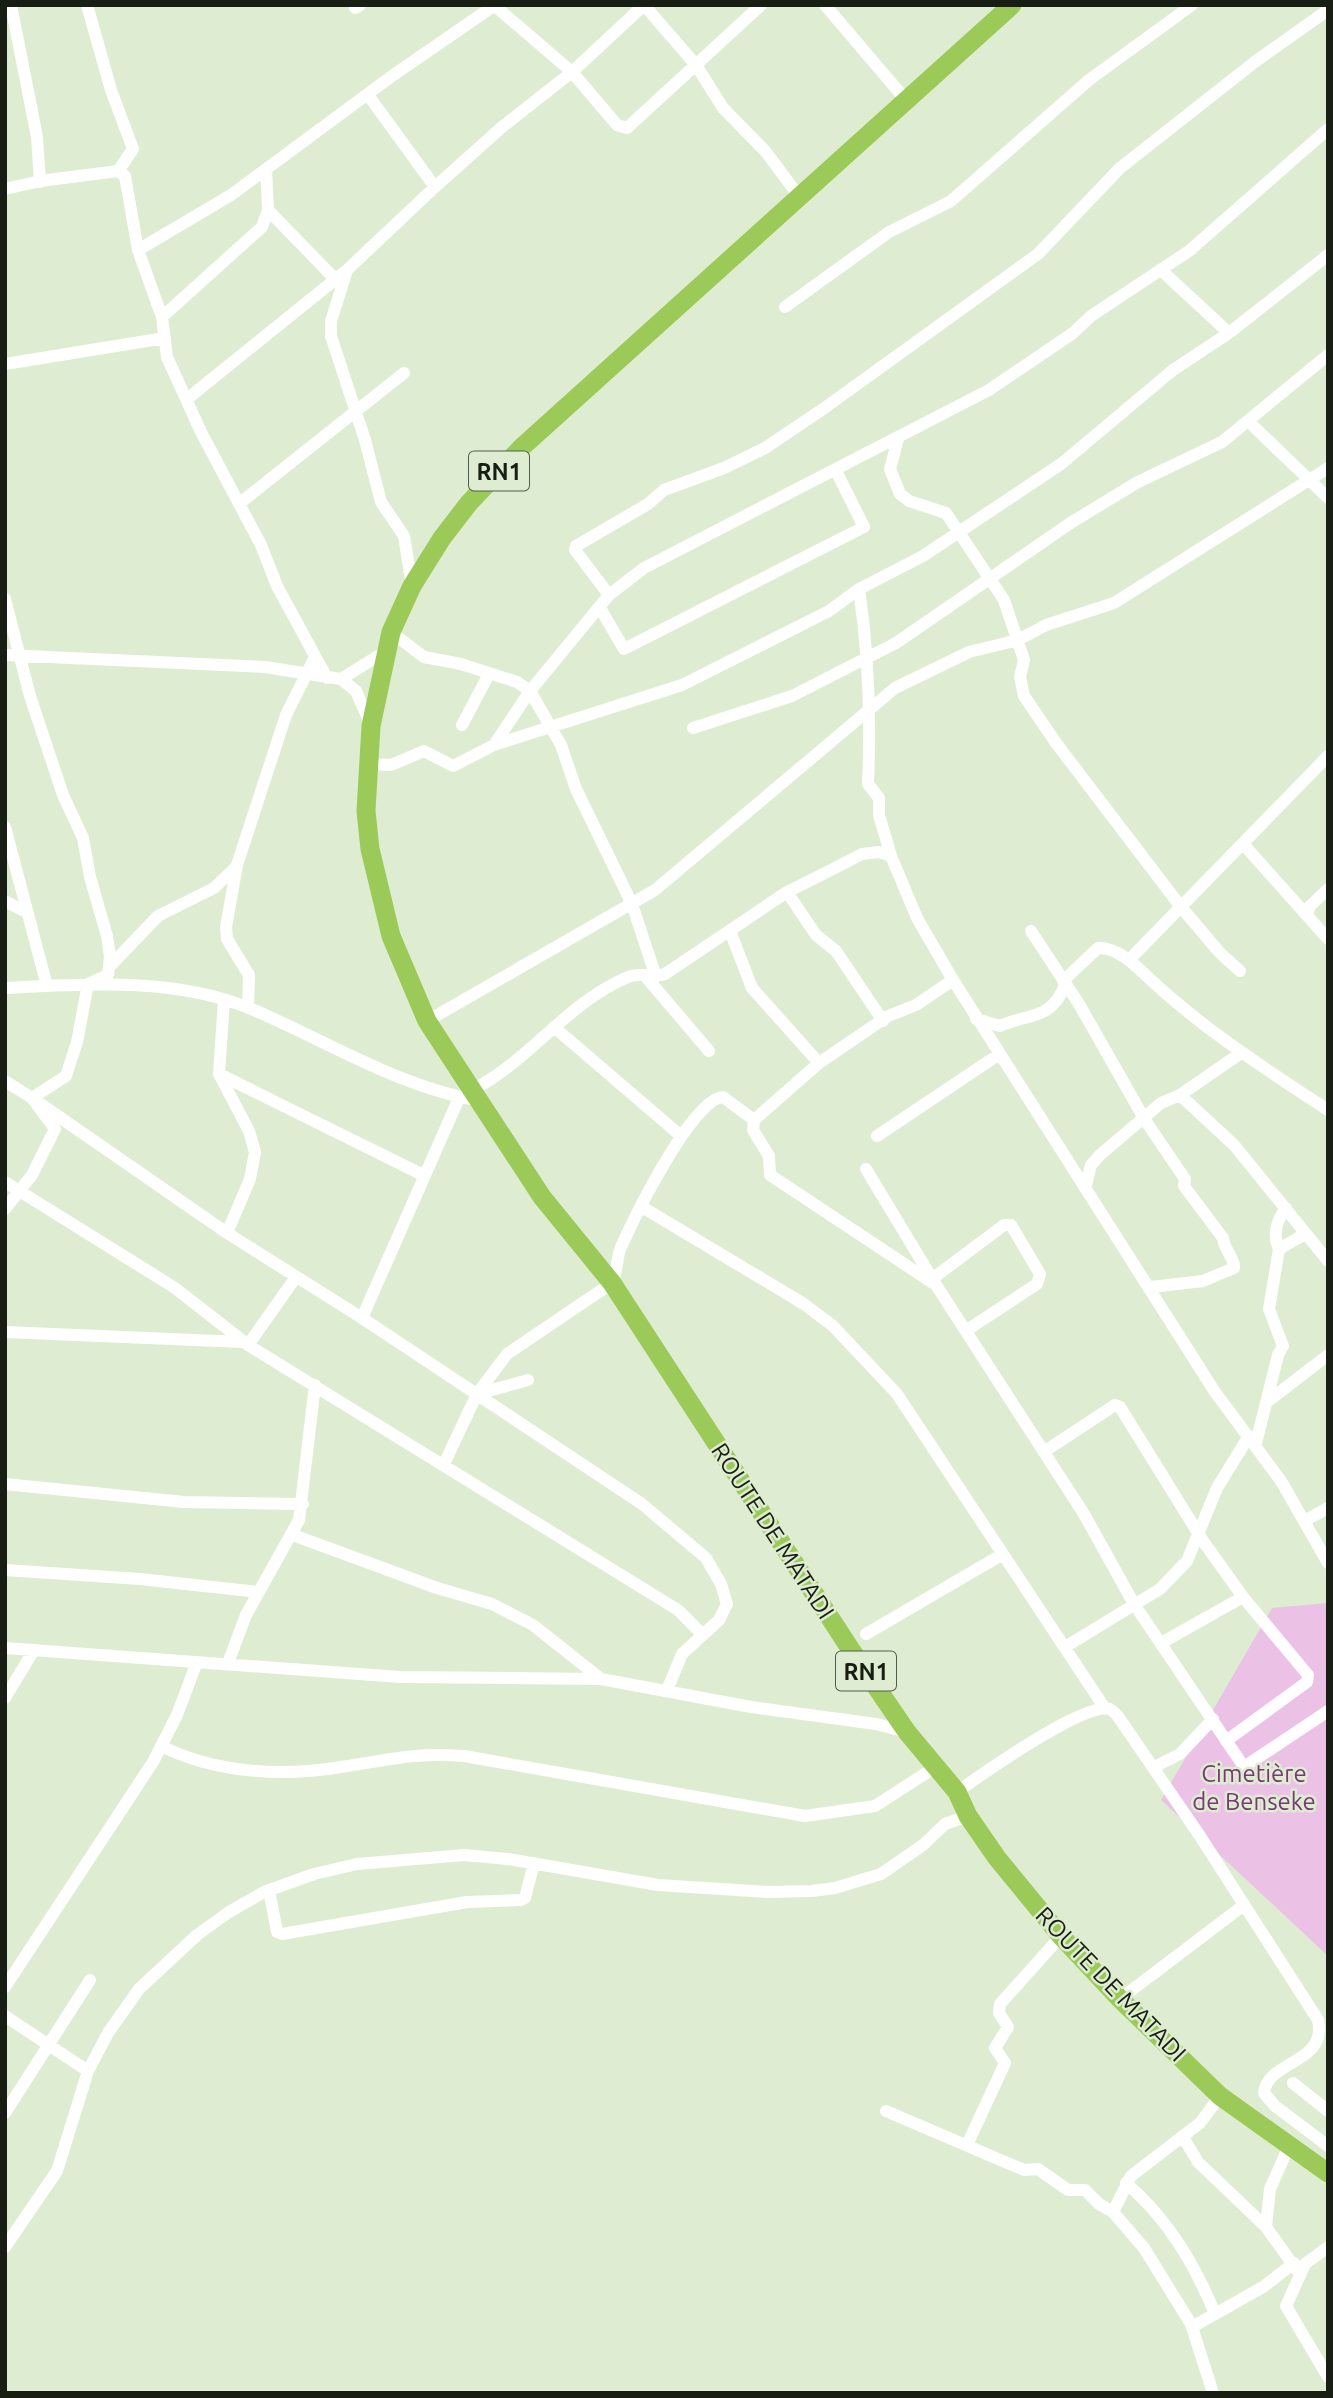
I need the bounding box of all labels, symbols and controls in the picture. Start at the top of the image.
road number: RN1 [469,452,529,491]
street label: ROUTE DE MATADI [706,1438,840,1624]
road number: RN1 [836,1652,896,1690]
park label: Cimetière de Benseke [1192,1760,1316,1815]
street label: ROUTE DE MATADI [1030,1901,1192,2067]

